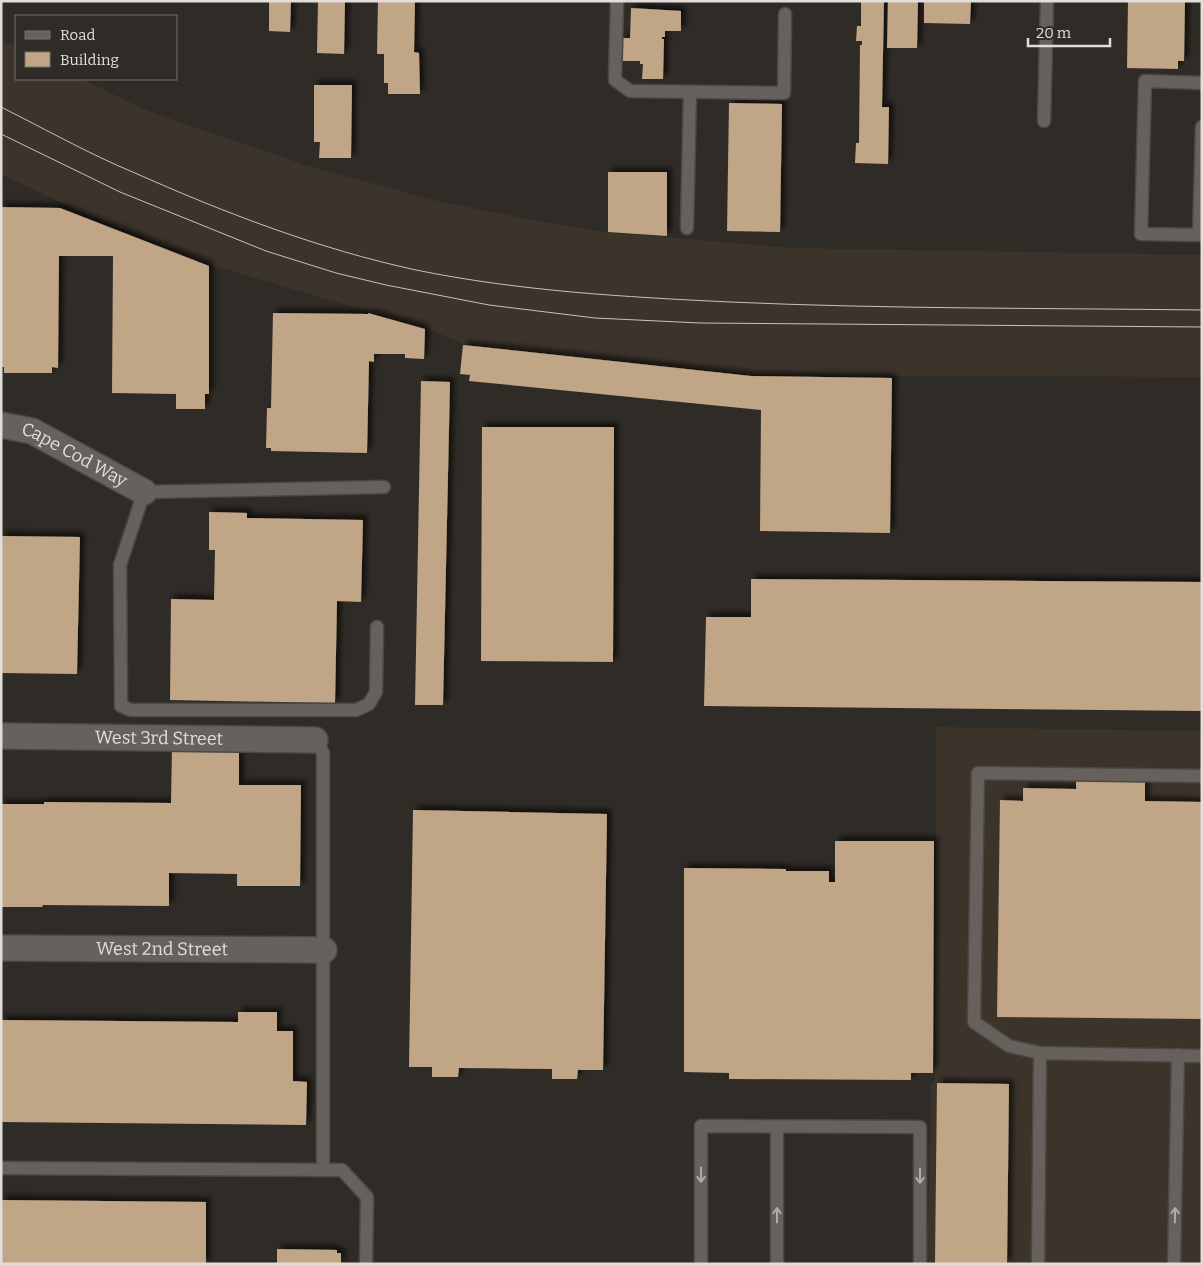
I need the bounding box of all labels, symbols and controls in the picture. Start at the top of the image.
legend [15,15,178,80]
scale bar [1028,15,1110,47]
text: 20 m [1036,24,1072,42]
text: Road [60,26,95,44]
text: Building [60,51,119,69]
street label: Cape Cod Way [20,418,132,492]
street label: West 3rd Street [95,726,224,750]
street label: West 2nd Street [96,938,229,960]
one-way arrow [696,1166,706,1183]
one-way arrow [915,1168,925,1184]
one-way arrow [772,1207,782,1224]
one-way arrow [1170,1207,1180,1224]

